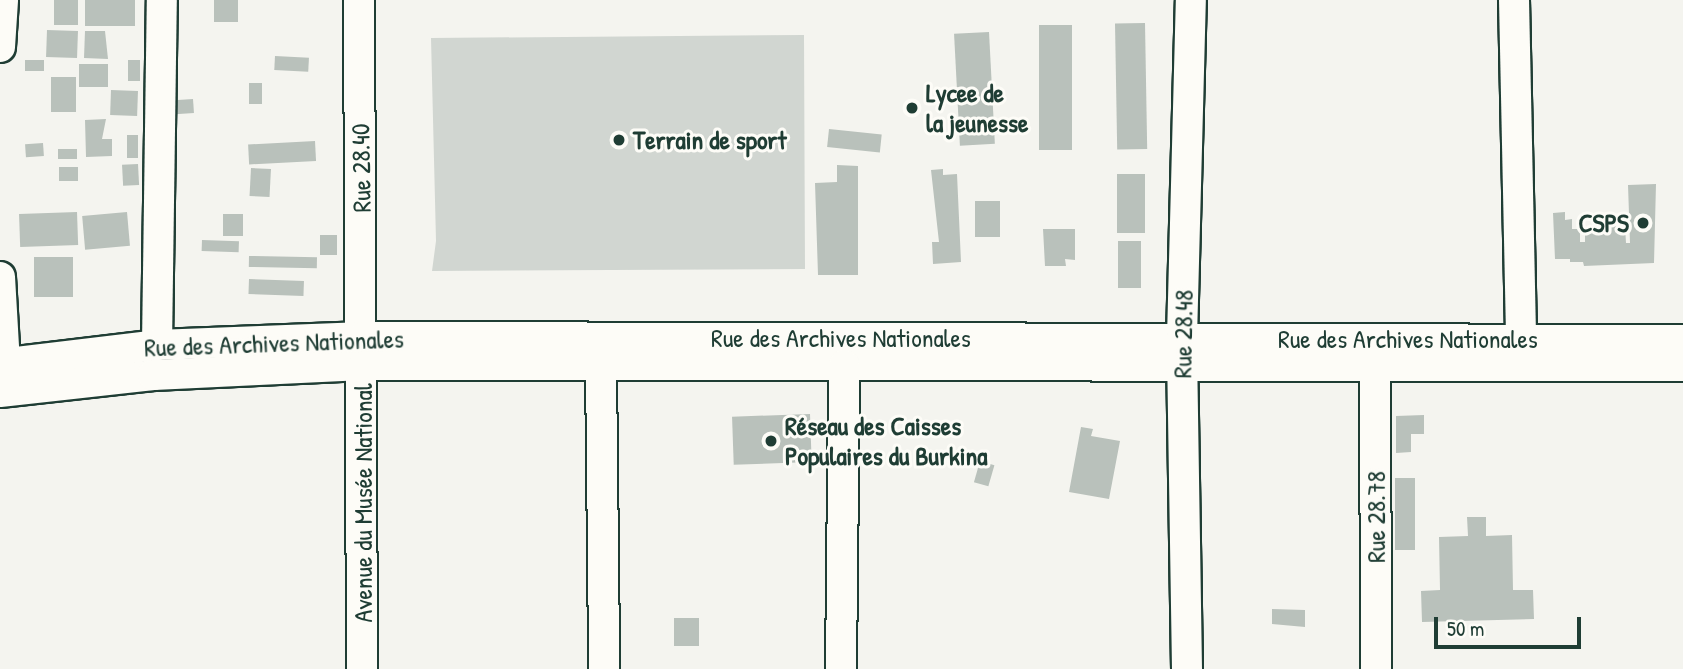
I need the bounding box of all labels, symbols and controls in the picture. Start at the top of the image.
place label: Lycee de la jeunesse [926,77,1028,138]
marker: Lycee de la jeunesse [904,100,920,116]
street label: Rue 28.40 [345,123,377,213]
place label: Terrain de sport [633,124,786,156]
marker: Terrain de sport [611,132,627,148]
place label: CSPS [1578,207,1629,239]
marker: CSPS [1635,215,1651,231]
street label: Rue 28.48 [1167,289,1199,379]
street label: Rue des Archives Nationales [711,322,971,354]
street label: Rue des Archives Nationales [144,323,404,363]
street label: Rue des Archives Nationales [1278,323,1538,355]
street label: Avenue du Musée National [347,383,379,623]
place label: Réseau des Caisses Populaires du Burkina [785,410,987,472]
marker: Réseau des Caisses Populaires du Burkina [763,433,779,449]
street label: Rue 28.78 [1360,471,1392,563]
scale bar [1438,602,1585,646]
text: 50 m [1447,614,1484,643]

